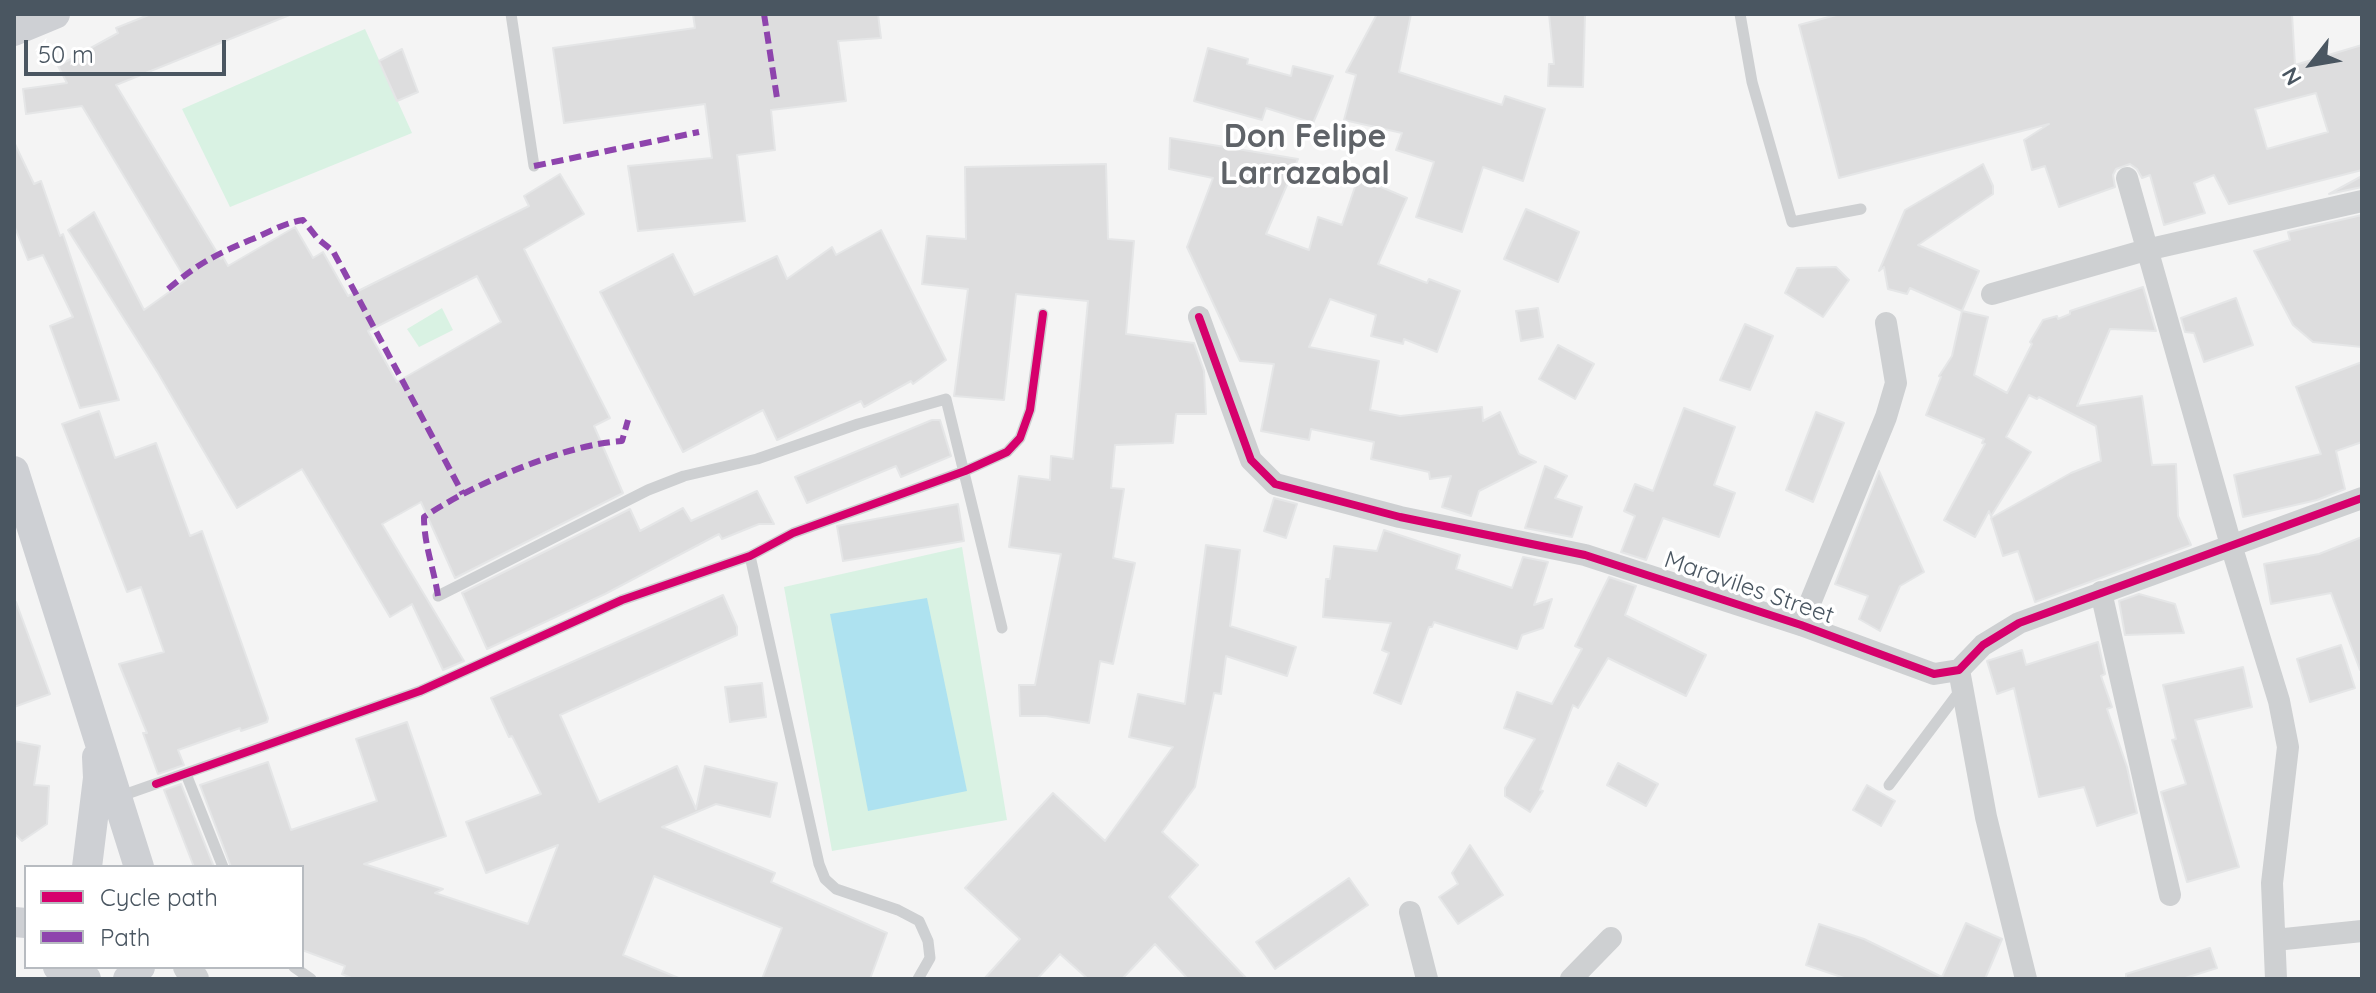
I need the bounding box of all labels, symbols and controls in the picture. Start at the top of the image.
scale bar [28,24,230,74]
north arrow [2272,24,2352,104]
text: 50 m [38,39,94,69]
text: N [2275,62,2308,91]
district label: Don Felipe Larrazabal [1220,118,1390,193]
street label: Maraviles Street [1660,545,1838,631]
legend [24,865,304,969]
text: Cycle path [100,882,218,912]
text: Path [100,922,151,952]

